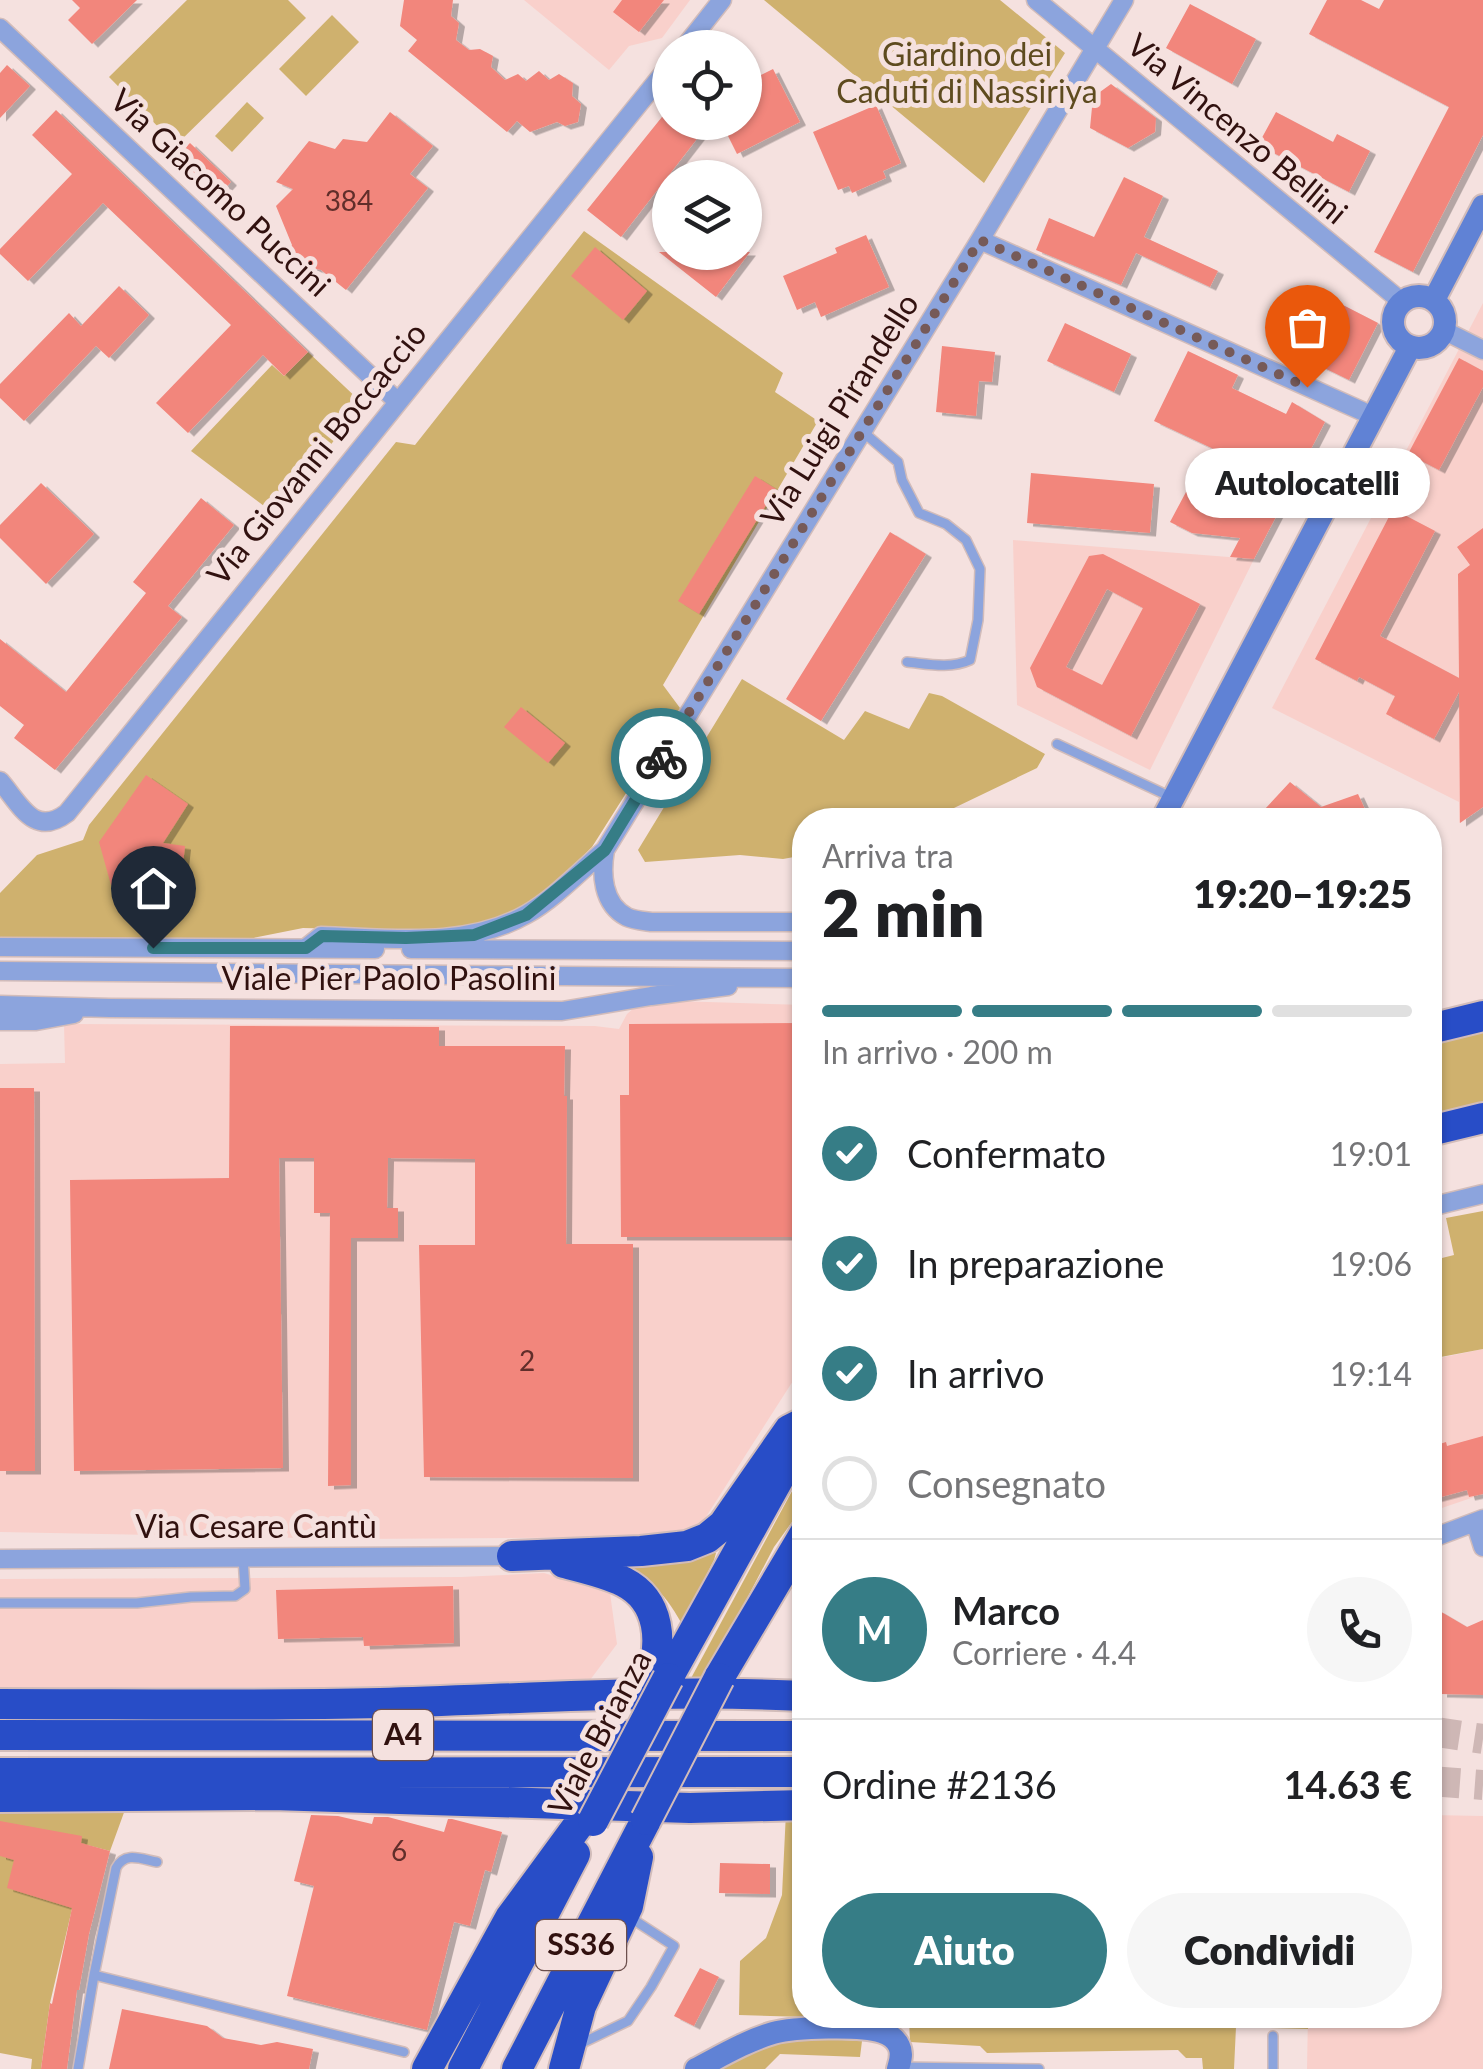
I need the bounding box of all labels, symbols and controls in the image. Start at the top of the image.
street label: Via Vincenzo Bellini [1120,24,1356,231]
map controls [652,30,762,270]
button: locate [652,30,762,140]
park label: Giardino dei Caduti di Nassiriya [836,34,1098,110]
street label: Via Giacomo Puccini [103,80,339,304]
button: layers [652,160,762,270]
house number: 384 [325,183,373,217]
pin [1265,285,1350,388]
street label: Via Luigi Pirandello [751,286,926,533]
icon: bag [1280,300,1335,355]
street label: Via Giovanni Boccaccio [198,314,434,592]
callout: Autolocatelli [1184,447,1430,517]
text: Autolocatelli [1215,463,1400,502]
courier [611,708,711,808]
icon: bike [634,731,689,786]
text: Arriva tra [822,836,954,875]
pin [111,846,196,949]
icon: home [126,861,181,916]
text: 19:20–19:25 [1193,870,1412,916]
text: 2 min [822,873,984,951]
street label: Viale Pier Paolo Pasolini [222,958,556,997]
text: In arrivo · 200 m [822,1032,1053,1071]
icon: check [822,1126,877,1181]
text: Confermato [907,1130,1106,1176]
text: 19:01 [1330,1134,1412,1173]
icon: check [822,1236,877,1291]
text: In preparazione [907,1240,1164,1286]
text: 19:06 [1330,1244,1412,1283]
house number: 2 [519,1343,535,1377]
icon: check [822,1346,877,1401]
text: In arrivo [907,1350,1045,1396]
text: 19:14 [1330,1354,1412,1393]
text: Consegnato [907,1460,1106,1506]
street label: Via Cesare Cantù [135,1506,377,1545]
button: phone [1307,1577,1412,1682]
text: Marco [952,1587,1060,1633]
text: M [857,1606,892,1652]
text: Corriere · 4.4 [952,1633,1136,1672]
street label: Viale Brianza [539,1643,659,1822]
road number: A4 [373,1710,433,1760]
text: Ordine #2136 [822,1761,1057,1807]
text: 14.63 € [1284,1761,1412,1807]
house number: 6 [391,1833,407,1867]
button: Aiuto [822,1893,1107,2008]
button: Condividi [1127,1893,1412,2008]
road number: SS36 [536,1920,626,1970]

